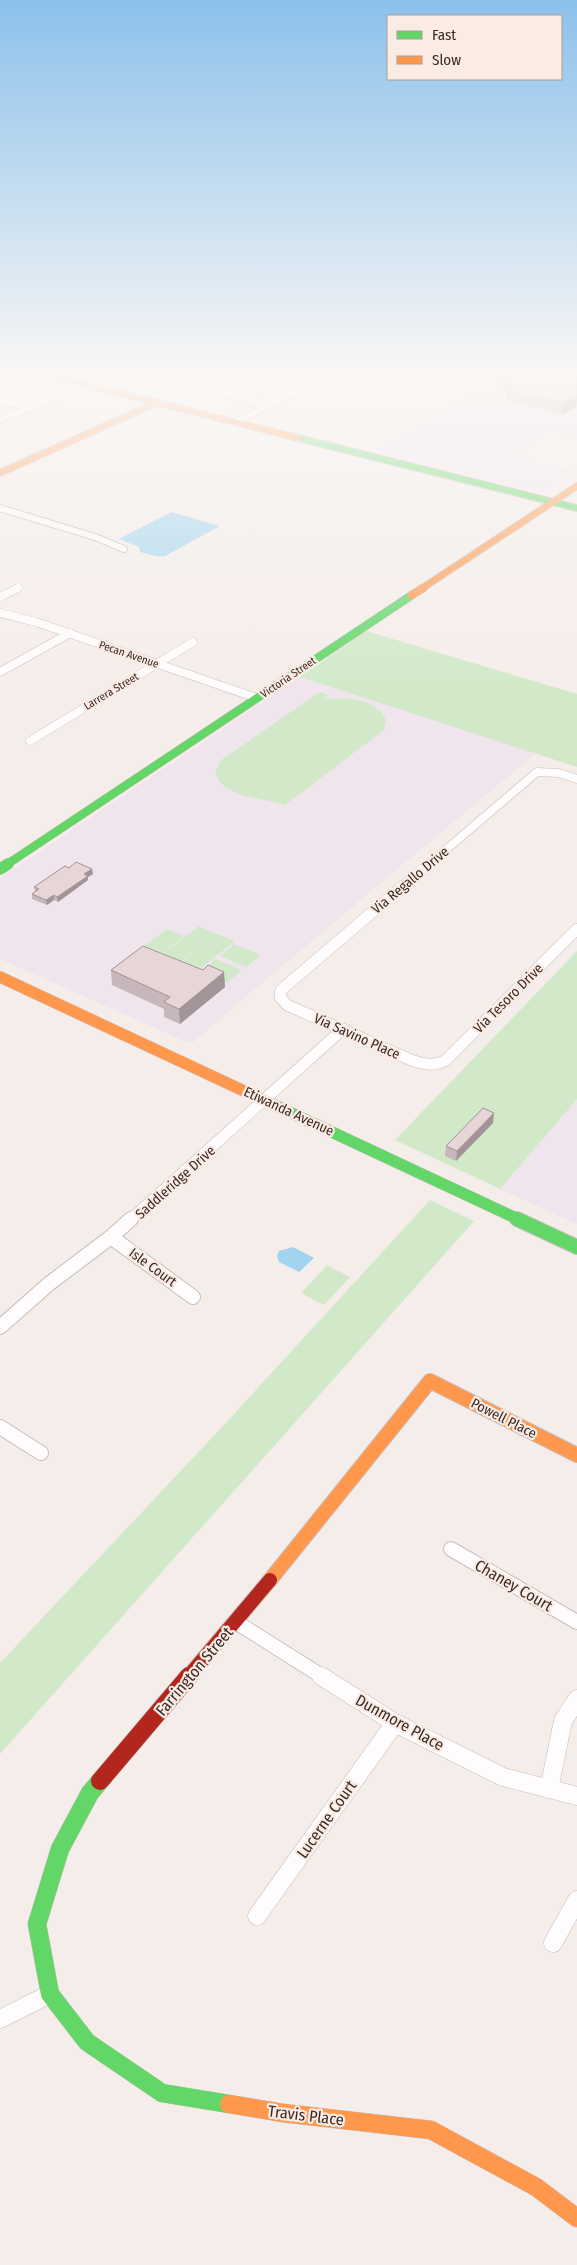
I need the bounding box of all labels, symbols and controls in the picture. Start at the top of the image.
legend [387,15,562,80]
text: Fast [432,26,456,44]
text: Slow [432,51,461,69]
street label: Pecan Avenue [97,638,160,671]
street label: Victoria Street [258,654,319,701]
street label: Larrera Street [82,670,141,713]
street label: Via Regallo Drive [368,843,453,918]
street label: Via Tesoro Drive [470,960,547,1037]
street label: Via Savino Place [311,1010,403,1063]
street label: Etiwanda Avenue [241,1083,337,1140]
street label: Saddleridge Drive [132,1142,219,1223]
street label: Isle Court [126,1245,180,1291]
street label: Powell Place [468,1395,539,1442]
street label: Chaney Court [471,1555,557,1616]
street label: Farrington Street [152,1623,238,1720]
street label: Dunmore Place [352,1690,447,1755]
street label: Lucerne Court [293,1776,361,1862]
street label: Travis Place [267,2101,345,2130]

